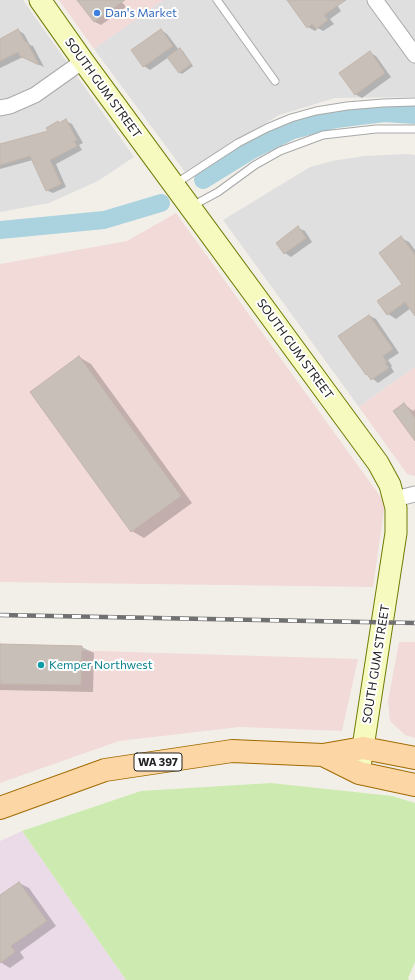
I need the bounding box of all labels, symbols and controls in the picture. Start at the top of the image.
place label: Dan's Market [105,6,177,20]
marker: Dan's Market [92,8,102,18]
street label: SOUTH GUM STREET [62,35,144,141]
street label: SOUTH GUM STREET [254,296,336,402]
street label: SOUTH GUM STREET [359,603,393,725]
place label: Kemper Northwest [49,658,153,672]
marker: Kemper Northwest [36,660,46,670]
road number: WA 397 [134,753,182,771]

